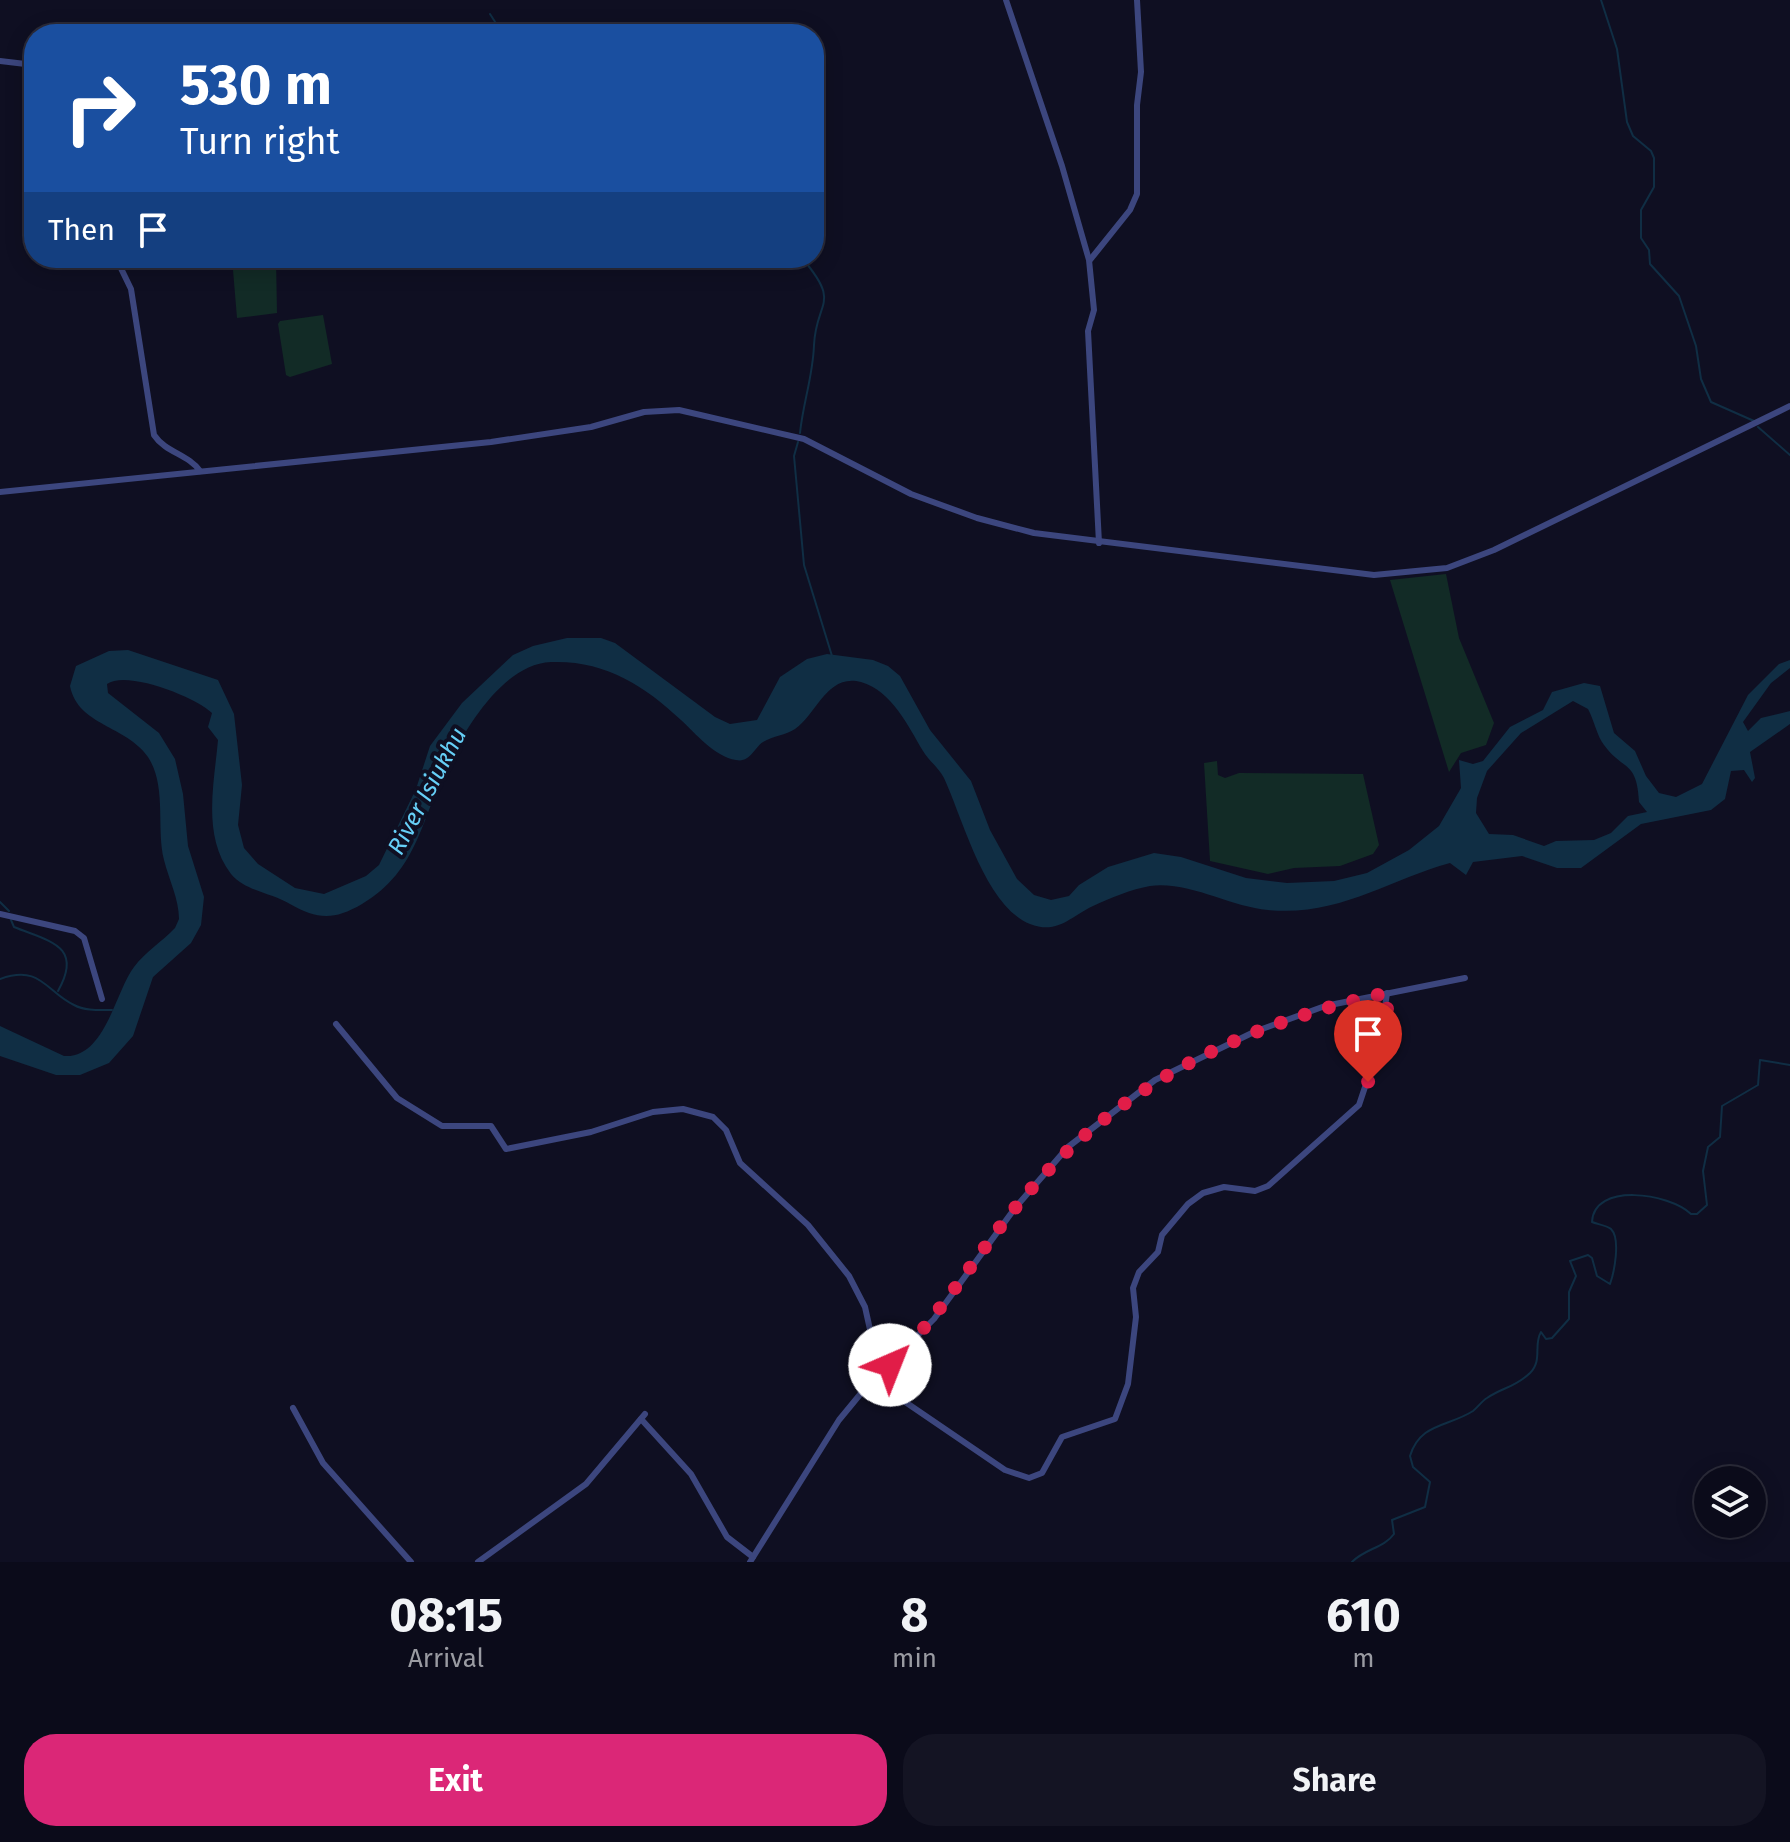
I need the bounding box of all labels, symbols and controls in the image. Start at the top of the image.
text: 530 m [180,52,332,119]
icon: right [48,56,152,160]
text: Turn right [180,120,340,164]
icon: arrive [131,208,175,252]
text: Then [48,212,115,248]
water label: River Isiukhu [382,723,472,859]
pin [1334,1000,1402,1082]
icon: arrive [1346,1012,1390,1056]
position arrow [848,1323,932,1407]
map controls [1694,1466,1766,1538]
button: layers [1694,1466,1766,1538]
text: 08:15 [389,1586,503,1644]
text: 8 [901,1586,928,1644]
text: 610 [1326,1586,1401,1644]
text: Arrival [408,1643,484,1674]
text: min [892,1643,937,1674]
text: m [1352,1643,1375,1674]
button: Exit [24,1734,887,1826]
button: Share [903,1734,1766,1826]

